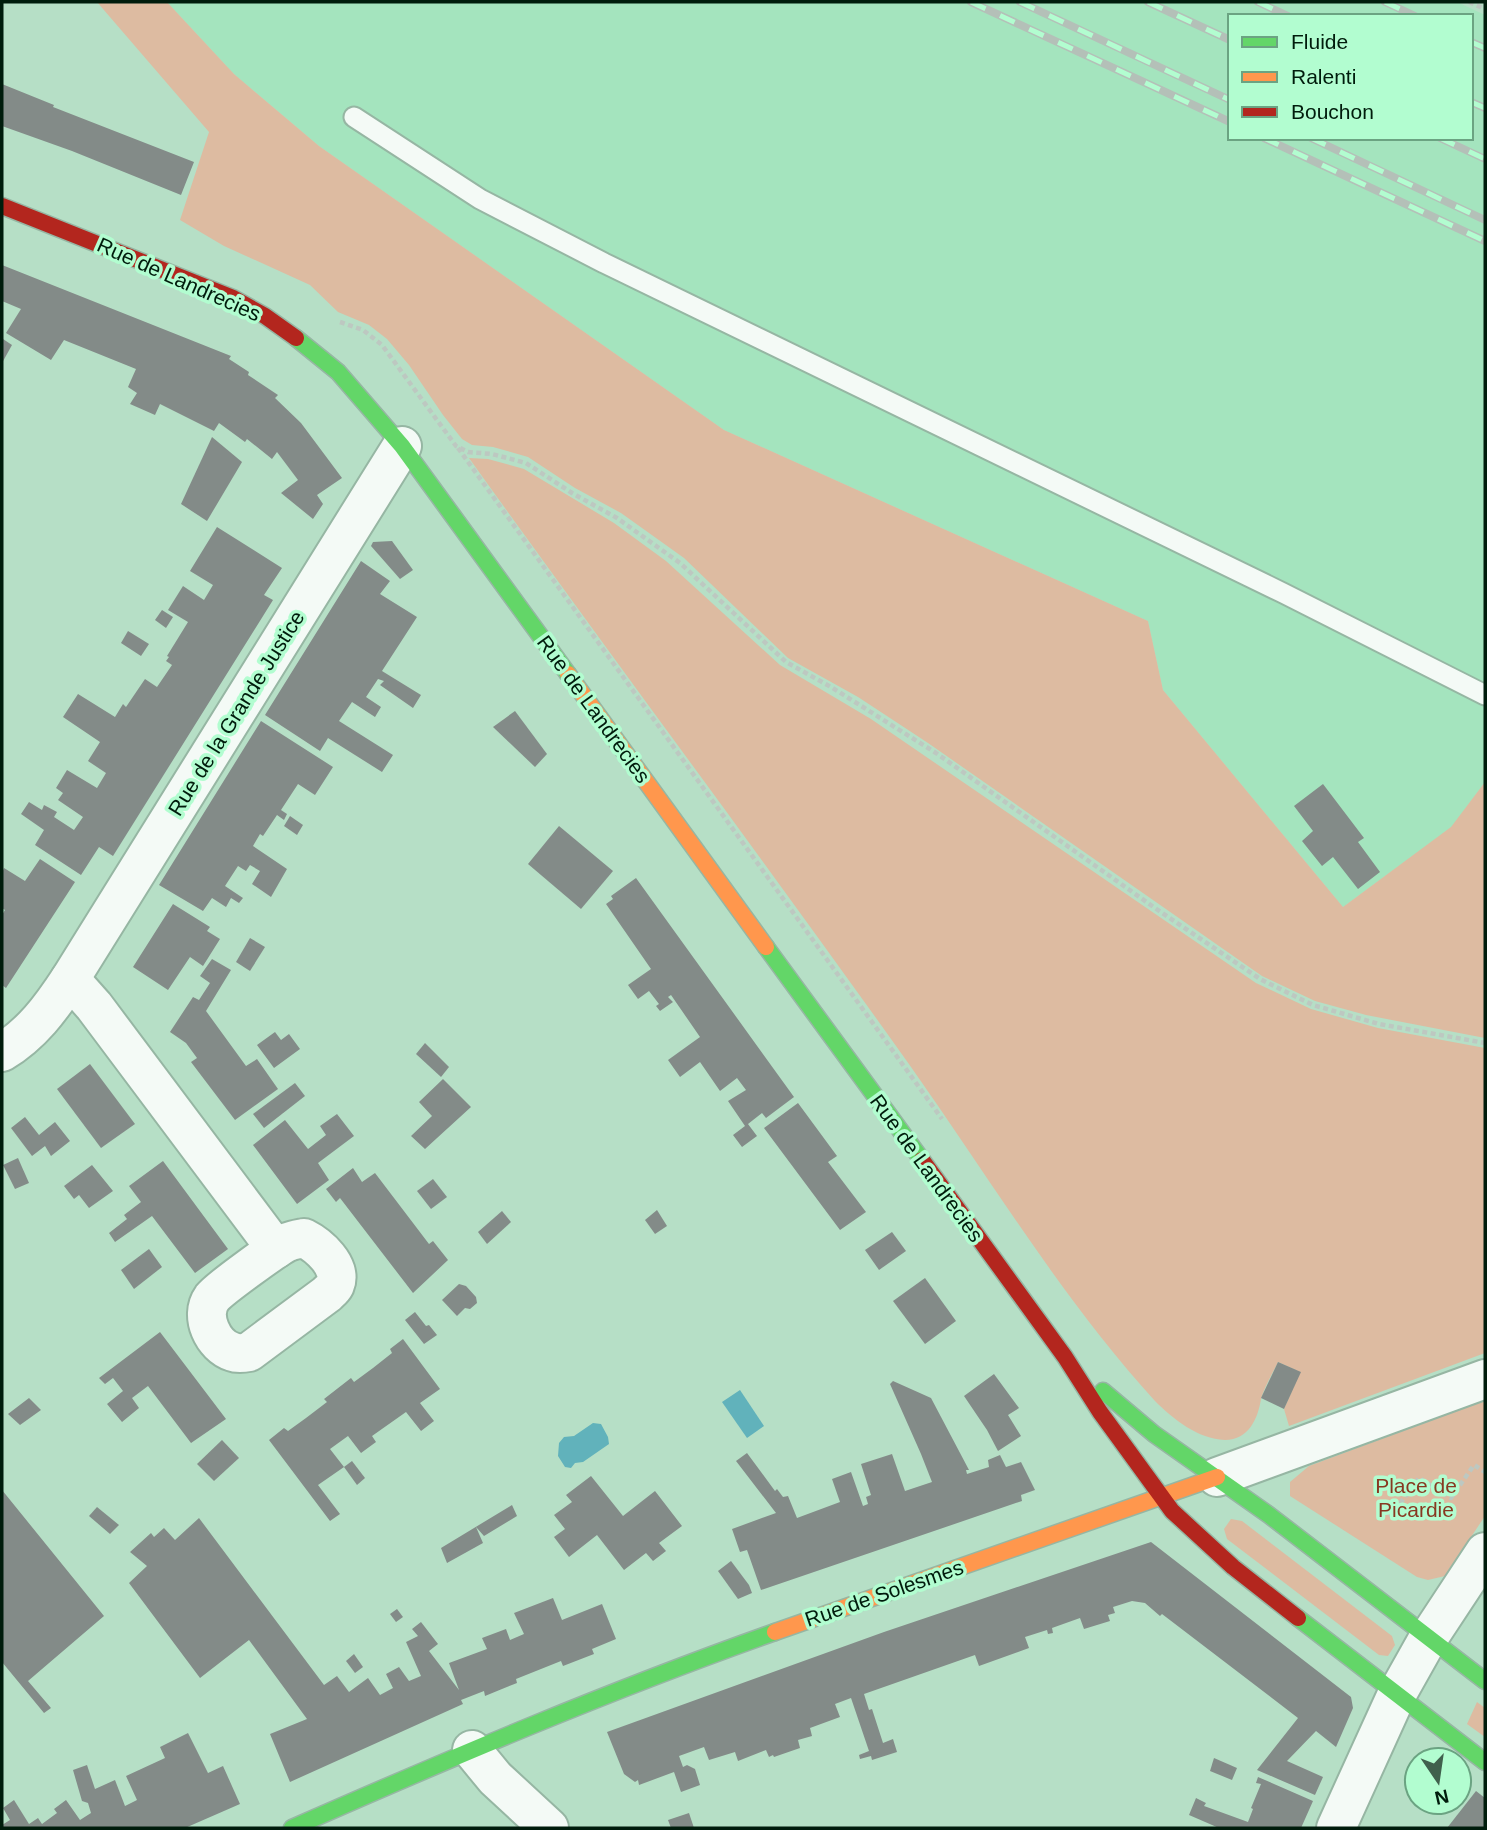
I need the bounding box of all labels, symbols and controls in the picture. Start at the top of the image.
legend [1228,14,1473,140]
text: Fluide [1291,30,1348,53]
text: Ralenti [1291,65,1356,88]
text: Bouchon [1291,100,1374,123]
street label: Rue de Landrecies [94,233,264,325]
street label: Rue de la Grande Justice [163,606,309,820]
street label: Rue de Landrecies [533,631,655,787]
street label: Rue de Landrecies [866,1090,988,1246]
park label: Place de Picardie [1375,1474,1457,1521]
street label: Rue de Solesmes [802,1555,966,1631]
north arrow [1403,1746,1473,1816]
text: N [1433,1785,1451,1809]

